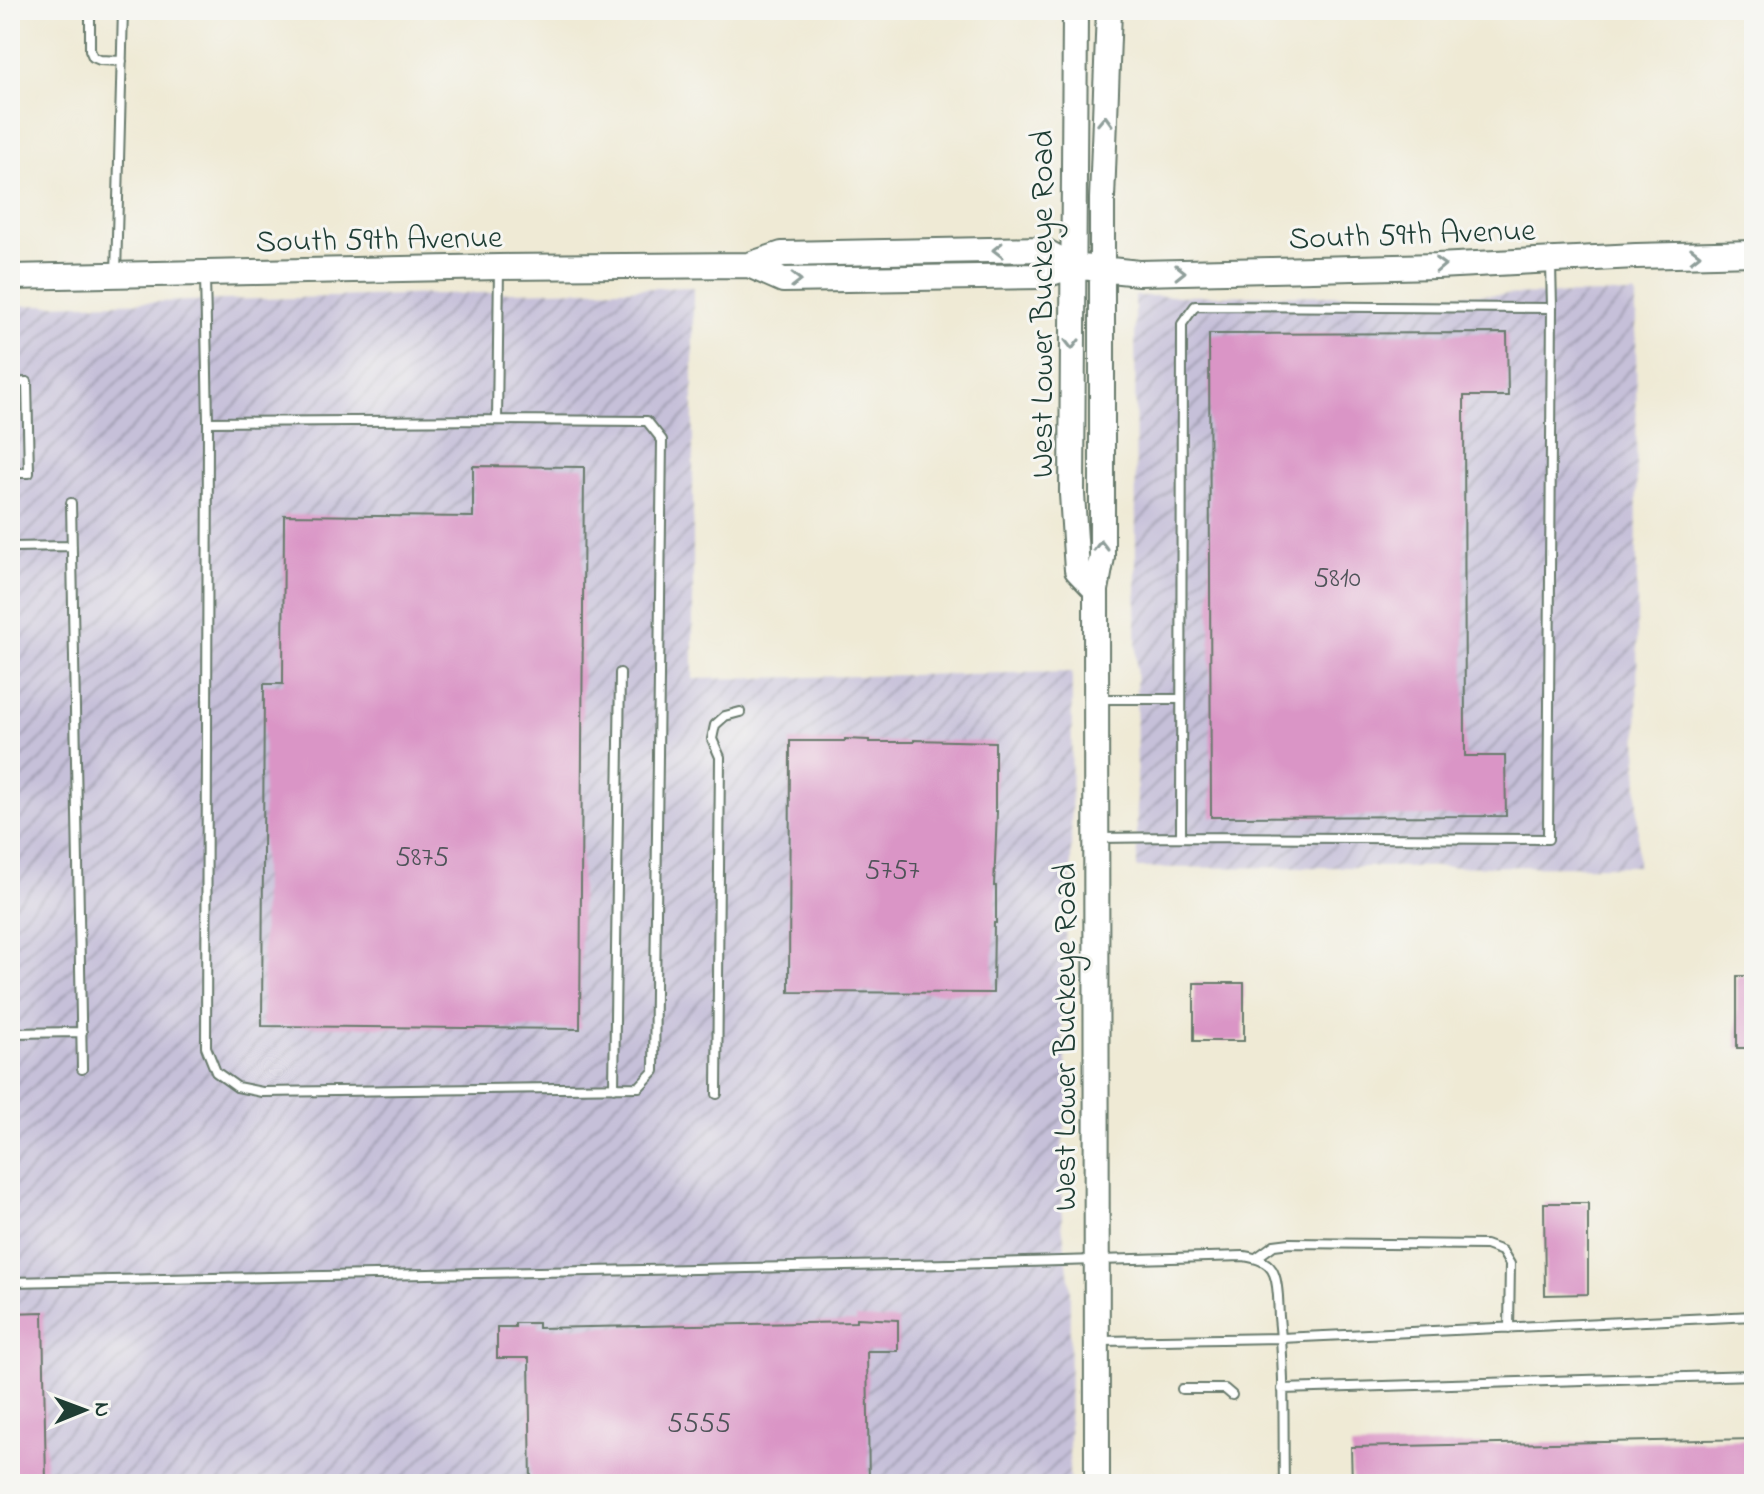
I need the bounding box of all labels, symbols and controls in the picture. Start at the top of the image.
one-way arrow [1097,114,1114,127]
street label: West Lower Buckeye Road [1021,130,1068,478]
street label: South 59th Avenue [1288,209,1537,264]
street label: South 59th Avenue [255,216,504,267]
one-way arrow [991,241,1004,259]
one-way arrow [1689,246,1702,263]
one-way arrow [1434,257,1447,274]
one-way arrow [1174,263,1187,280]
one-way arrow [790,271,803,289]
one-way arrow [1063,338,1081,351]
one-way arrow [1092,539,1110,552]
house number: 5810 [1313,559,1361,600]
house number: 5875 [395,838,449,879]
house number: 5757 [864,851,920,892]
street label: West Lower Buckeye Road [1044,863,1091,1211]
north arrow [44,1370,124,1450]
text: N [85,1402,117,1417]
house number: 5555 [667,1404,731,1445]

